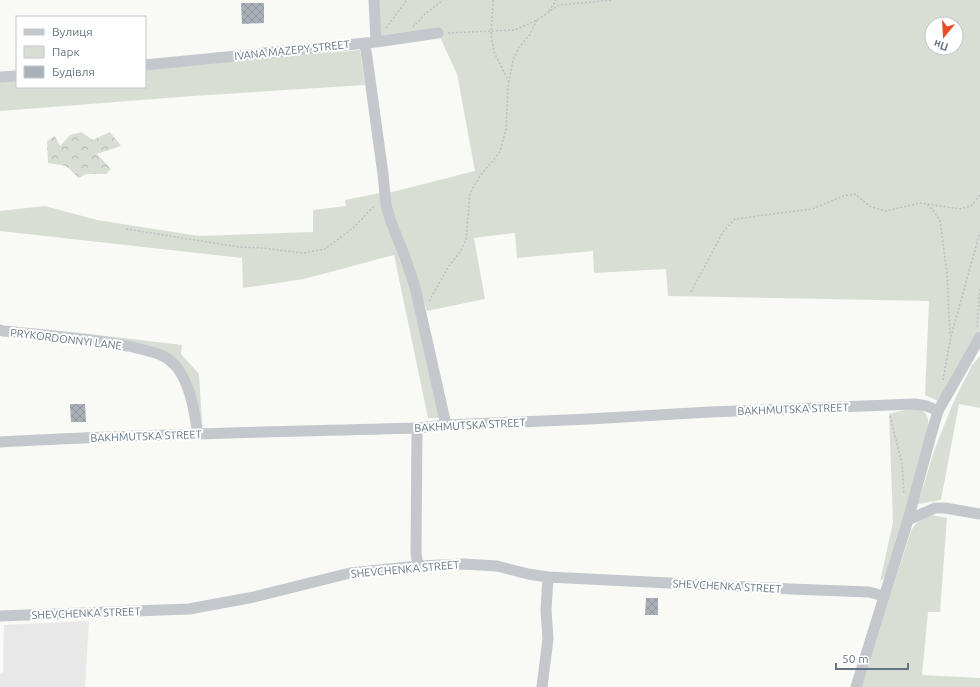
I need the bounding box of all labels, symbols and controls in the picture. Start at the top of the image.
legend [16,16,146,88]
north arrow [924,16,964,56]
text: Вулиця [52,25,93,38]
street label: IVANA MAZEPY STREET [234,38,350,62]
text: Пн [932,38,950,53]
text: Парк [52,45,80,58]
text: Будівля [52,65,95,78]
street label: PRYKORDONNYI LANE [10,326,122,352]
street label: BAKHMUTSKA STREET [737,401,849,417]
street label: BAKHMUTSKA STREET [414,416,526,434]
street label: BAKHMUTSKA STREET [90,428,202,444]
street label: SHEVCHENKA STREET [350,558,460,580]
street label: SHEVCHENKA STREET [672,577,782,595]
street label: SHEVCHENKA STREET [31,605,141,621]
scale bar [836,645,908,671]
text: 50 m [842,652,869,665]

